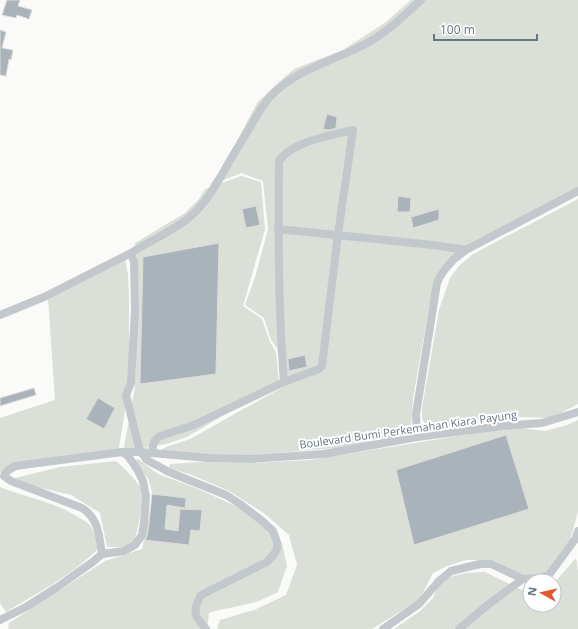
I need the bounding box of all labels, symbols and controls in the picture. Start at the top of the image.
scale bar [434,16,537,42]
text: 100 m [440,21,475,38]
street label: Boulevard Bumi Perkemahan Kiara Payung [298,406,518,452]
north arrow [522,573,562,613]
text: N [524,586,540,597]

